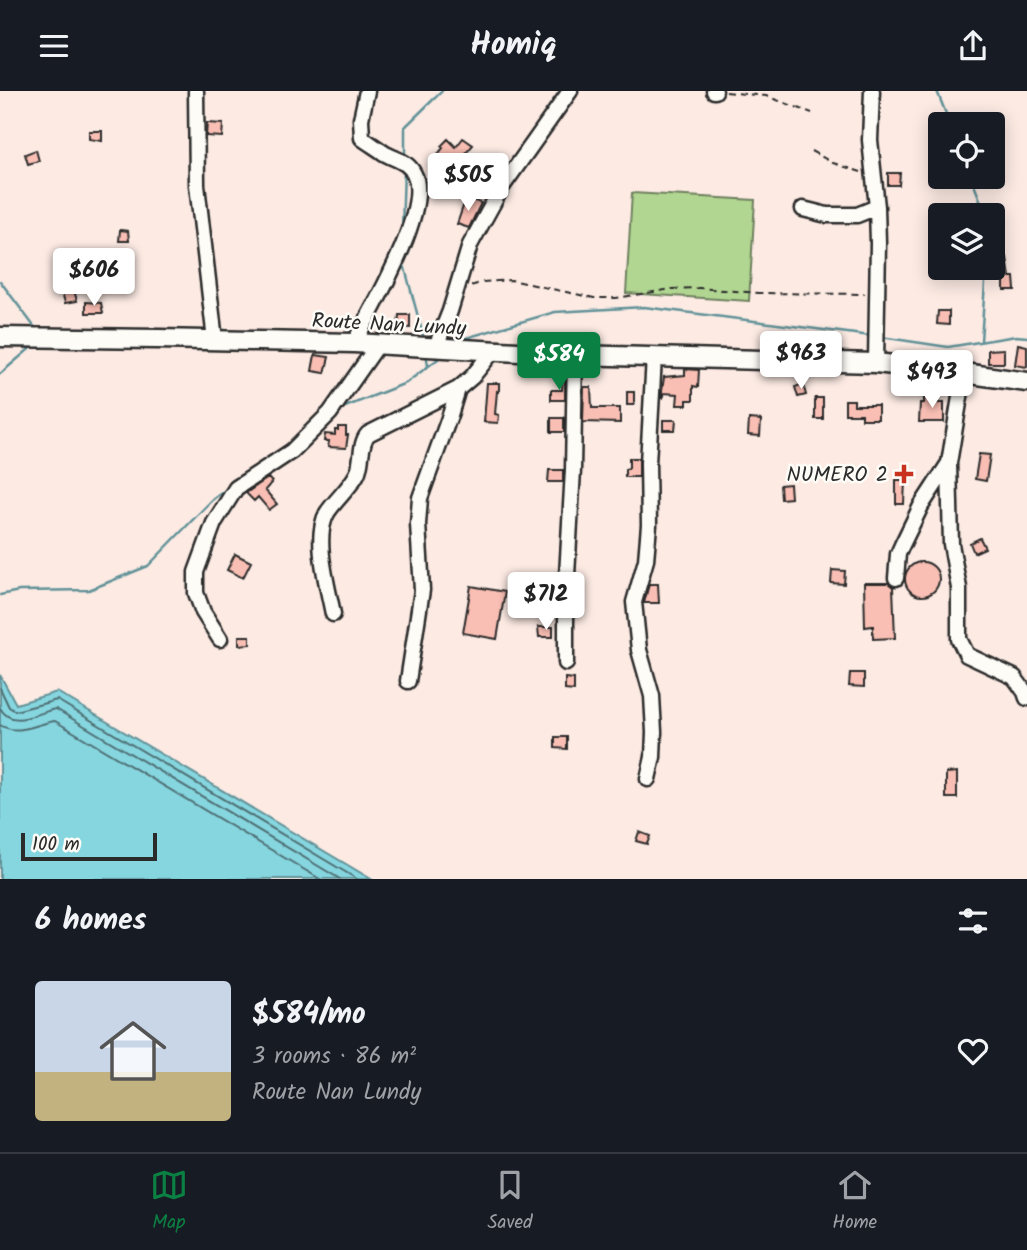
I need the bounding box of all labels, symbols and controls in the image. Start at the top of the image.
text: Homiq [470,20,557,71]
icon: menu [35,27,73,65]
icon: share [954,27,992,65]
map controls [928,112,1005,280]
button: locate [928,112,1005,189]
pin: $505 [427,153,509,213]
text: $505 [444,158,492,194]
button: layers [928,203,1005,280]
pin: $606 [53,249,135,308]
text: $606 [69,253,119,289]
street label: Route Nan Lundy [311,305,467,346]
pin: $963 [760,331,842,391]
pin: $584 [518,333,600,392]
text: $963 [776,336,826,372]
text: $584 [533,337,585,373]
pin: $493 [891,351,973,410]
text: $493 [907,355,957,391]
place label: NUMERO 2 [787,459,888,492]
marker: NUMERO 2 [894,464,914,484]
pin: $712 [505,573,587,632]
text: $712 [524,577,568,613]
scale bar [21,830,158,862]
text: 100 m [32,830,80,860]
text: 6 homes [35,897,147,945]
icon: filters [954,902,992,940]
text: $584/mo [252,991,366,1039]
icon: home [91,1009,175,1093]
icon: heart [954,1032,992,1070]
text: 3 rooms · 86 m² [252,1039,416,1075]
text: Route Nan Lundy [252,1075,421,1111]
tab: Map [150,1166,188,1238]
tab: Saved [487,1166,533,1238]
tab: Home [832,1166,877,1238]

